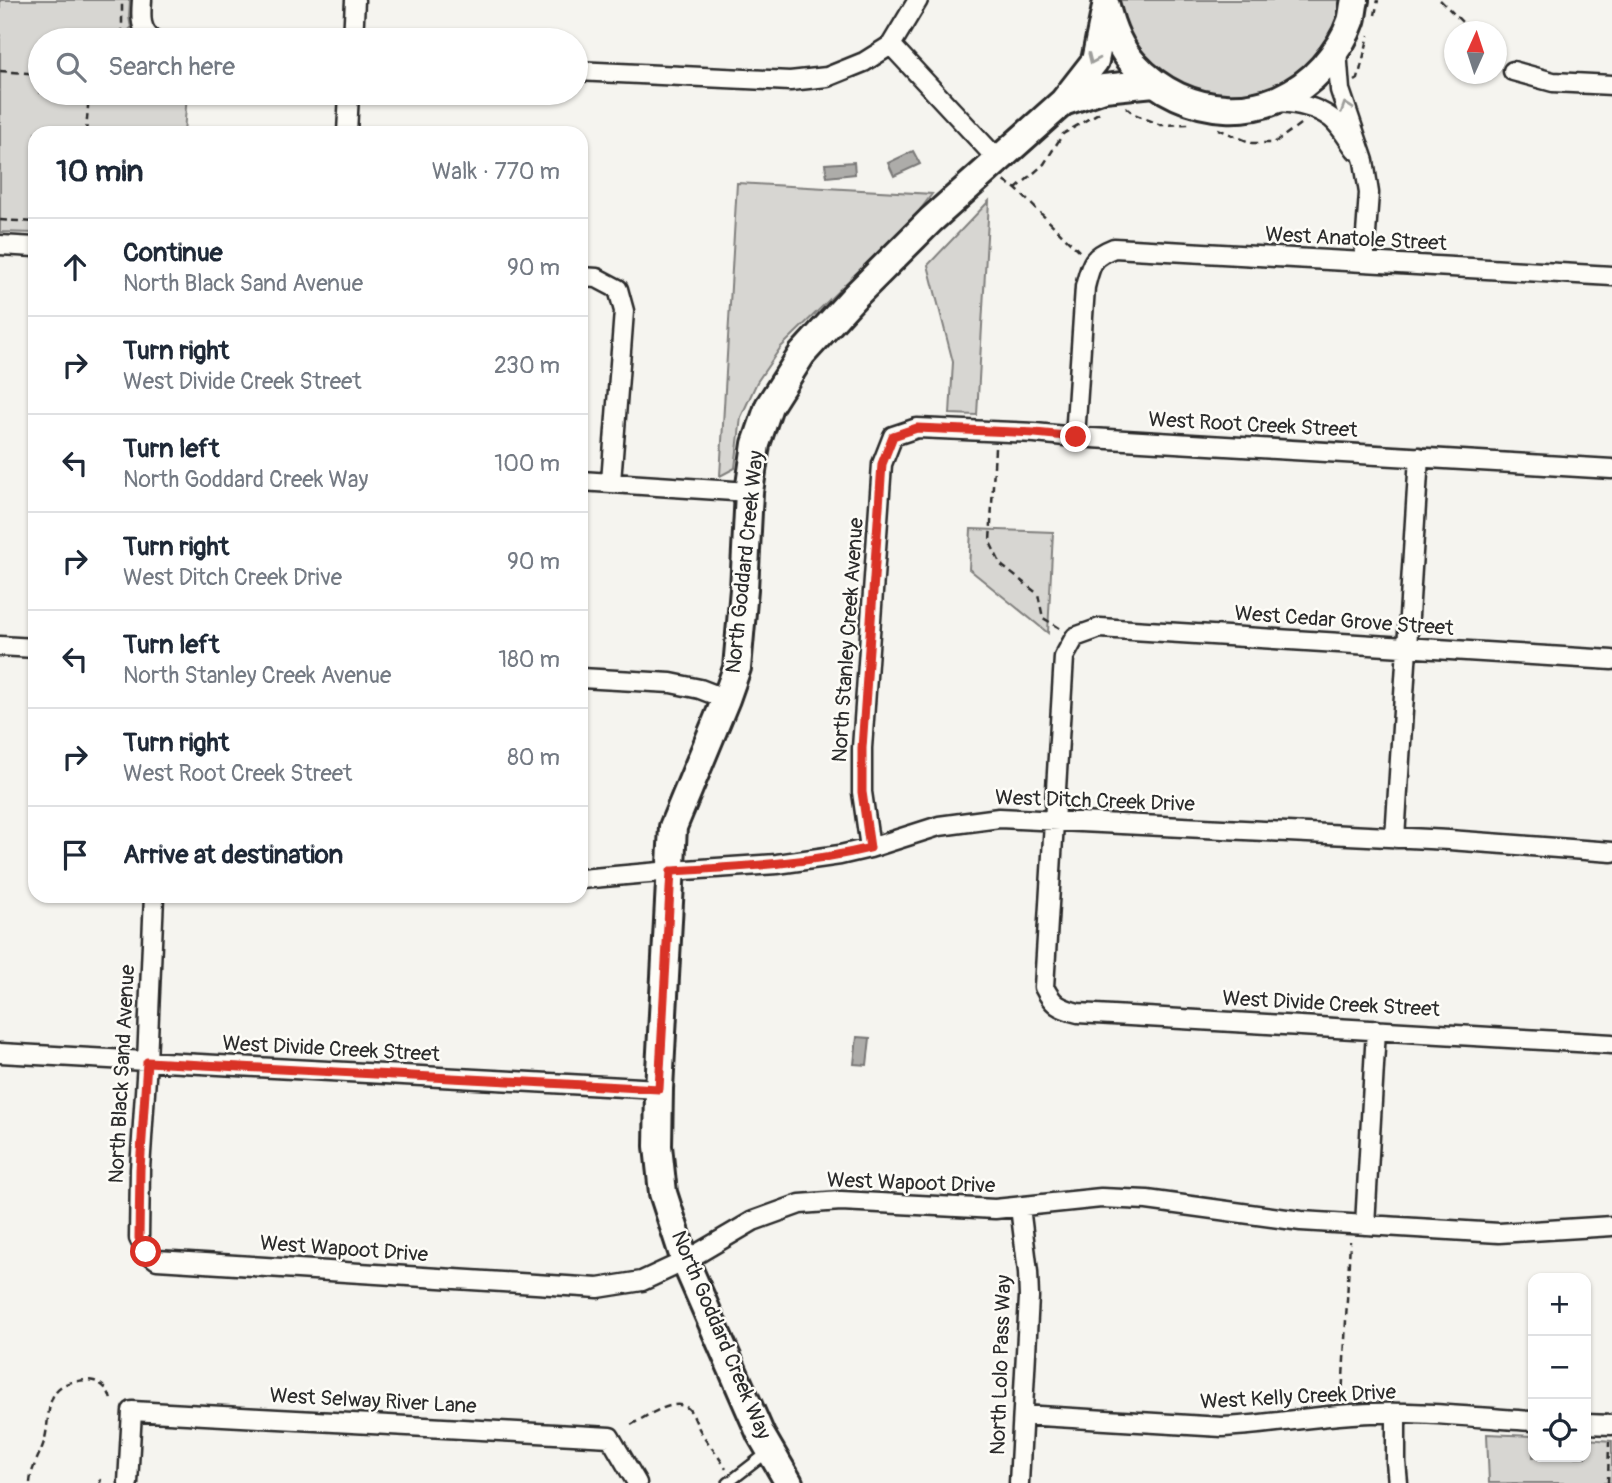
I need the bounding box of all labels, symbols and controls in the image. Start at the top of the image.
north arrow [1444,21,1507,84]
search box [28,28,588,105]
icon: search [52,48,90,86]
text: Search here [108,51,235,83]
one-way arrow [1087,52,1101,64]
one-way arrow [1340,101,1354,113]
text: 10 min [56,153,143,190]
text: Walk · 770 m [432,157,560,186]
street label: West Anatole Street [1264,221,1448,257]
text: Continue [123,237,223,269]
icon: ahead [56,248,94,286]
text: 90 m [507,253,560,282]
text: North Black Sand Avenue [123,269,363,298]
text: Turn right [123,335,229,367]
icon: right [56,346,94,384]
text: 230 m [494,351,560,380]
text: West Divide Creek Street [123,367,362,396]
street label: West Root Creek Street [1148,406,1359,444]
route end [1060,421,1091,452]
text: Turn left [123,433,219,465]
icon: left [56,444,94,482]
text: 100 m [494,449,560,478]
street label: North Goddard Creek Way [720,449,770,675]
text: North Goddard Creek Way [123,465,368,494]
street label: North Stanley Creek Avenue [826,516,870,763]
text: Turn right [123,531,229,563]
icon: right [56,542,94,580]
text: 90 m [507,547,560,576]
text: West Ditch Creek Drive [123,563,342,592]
street label: West Cedar Grove Street [1233,600,1455,642]
text: Turn left [123,629,219,661]
icon: left [56,640,94,678]
text: 180 m [498,645,560,674]
text: North Stanley Creek Avenue [123,661,391,690]
text: Turn right [123,727,229,759]
icon: right [56,738,94,776]
text: 80 m [507,743,560,772]
text: West Root Creek Street [123,759,352,788]
street label: West Ditch Creek Drive [995,784,1196,818]
icon: arrive [56,836,94,874]
text: Arrive at destination [123,839,343,871]
street label: North Black Sand Avenue [103,963,141,1184]
street label: West Divide Creek Street [1222,985,1441,1023]
street label: West Divide Creek Street [222,1030,441,1068]
street label: West Wapoot Drive [826,1167,996,1199]
street label: North Goddard Creek Way [665,1227,777,1443]
street label: West Wapoot Drive [259,1230,430,1268]
route start [130,1236,161,1267]
map controls [1528,1273,1591,1462]
button: + [1528,1273,1591,1336]
street label: North Lolo Pass Way [984,1274,1018,1456]
button: − [1528,1336,1591,1399]
street label: West Kelly Creek Drive [1199,1378,1397,1416]
street label: West Selway River Lane [269,1382,478,1420]
button: locate [1528,1399,1591,1462]

